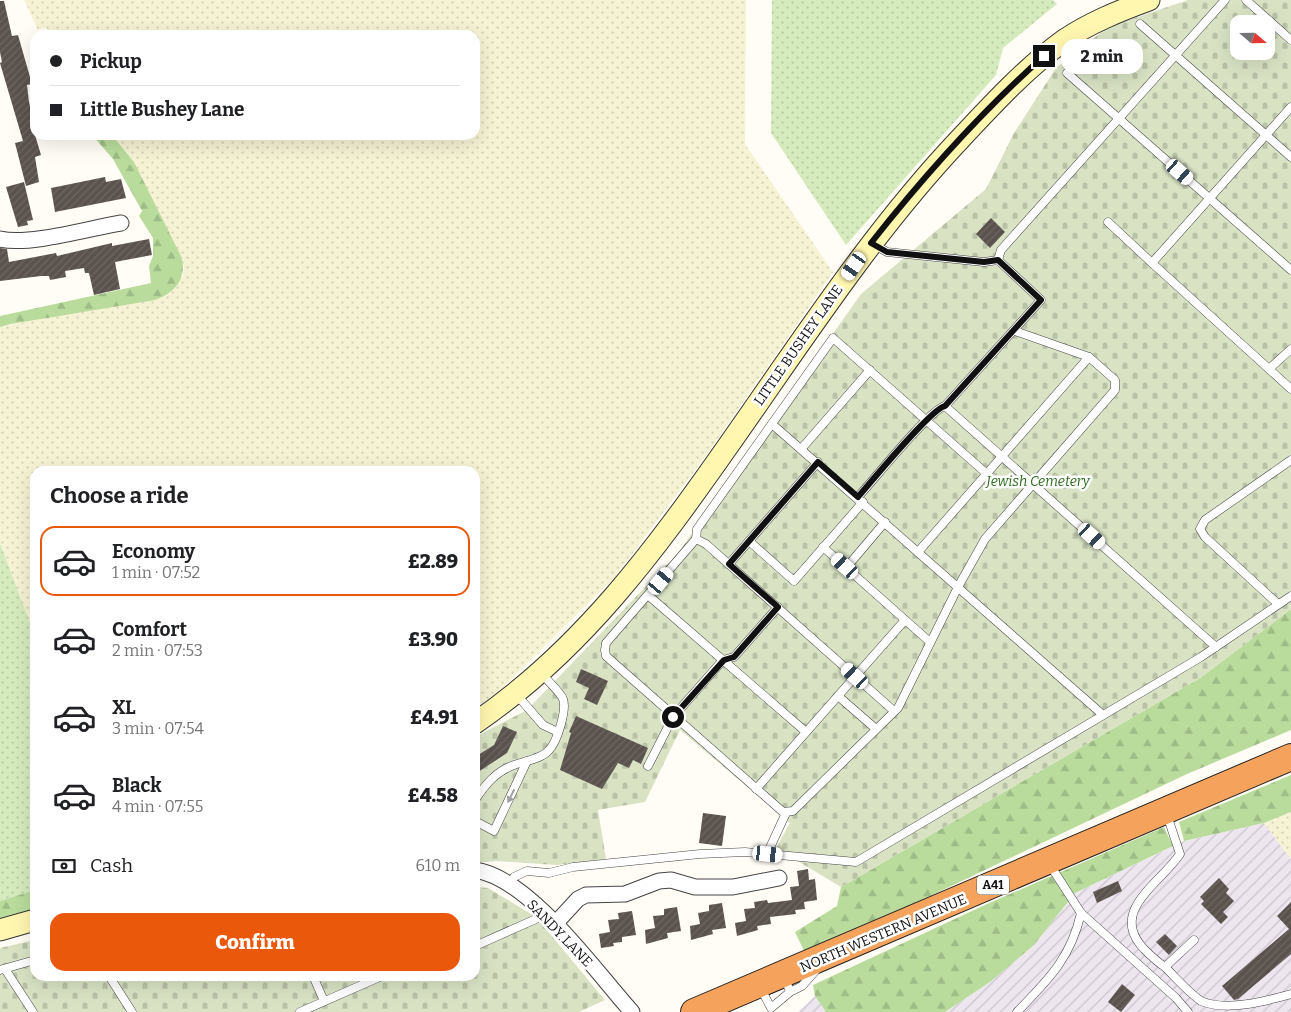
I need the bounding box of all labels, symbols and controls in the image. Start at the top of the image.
north arrow [1230,15,1275,60]
map controls [1230,15,1275,60]
callout: 2 min [1062,38,1144,74]
route end [1033,45,1055,67]
text: 2 min [1081,47,1123,66]
text: Pickup [80,50,142,73]
text: Little Bushey Lane [80,98,245,121]
car [1163,156,1196,188]
car [839,249,868,283]
street label: LITTLE BUSHEY LANE [750,282,846,409]
park label: Jewish Cemetery [984,473,1091,490]
text: Choose a ride [50,482,189,509]
car [1075,520,1108,552]
icon: car [52,539,97,584]
text: Economy [112,540,195,563]
text: £2.89 [408,550,458,573]
car [828,550,861,582]
text: 1 min · 07:52 [112,563,200,582]
car [645,565,676,597]
icon: car [52,617,97,662]
text: Comfort [112,618,187,641]
text: £3.90 [408,628,458,651]
text: 2 min · 07:53 [112,641,203,660]
car [838,660,871,692]
icon: car [52,695,97,740]
text: XL [112,696,136,719]
text: £4.91 [410,706,458,729]
route start [662,706,684,728]
text: 3 min · 07:54 [112,719,204,738]
icon: car [52,773,97,818]
text: Black [112,774,162,797]
text: £4.58 [407,784,458,807]
one-way arrow [506,789,514,803]
text: 4 min · 07:55 [112,797,203,816]
car [752,845,783,863]
icon: cash [50,852,78,880]
text: Cash [90,854,133,877]
text: 610 m [416,856,460,875]
road number: A41 [977,876,1009,894]
street label: NORTH WESTERN AVENUE [797,891,969,976]
street label: SANDY LANE [523,896,596,970]
button: Confirm [50,913,460,971]

